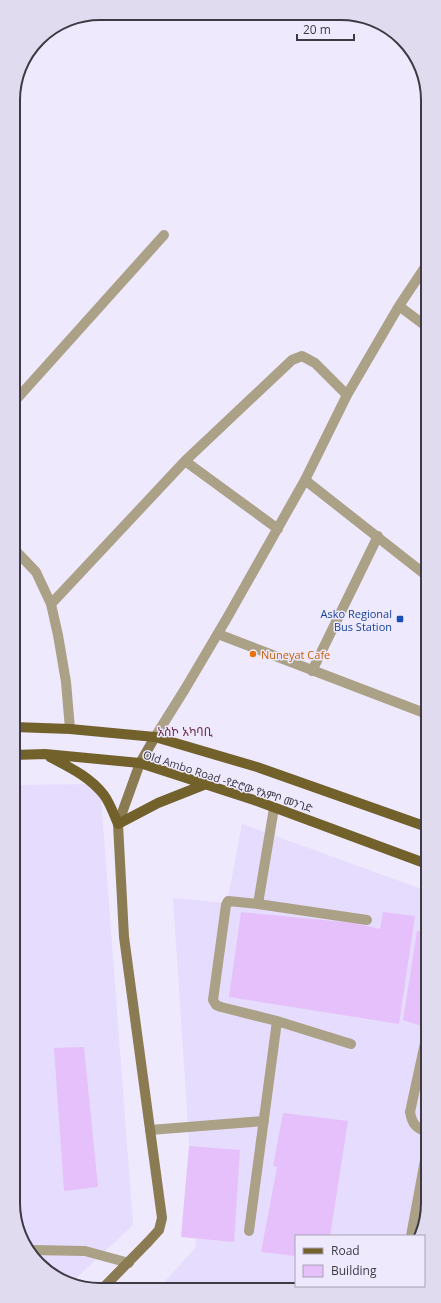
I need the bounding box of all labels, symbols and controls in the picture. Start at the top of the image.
scale bar [297,16,354,42]
text: 20 m [303,21,331,38]
place label: Asko Regional Bus Station [321,606,392,634]
marker: Asko Regional Bus Station [395,614,405,624]
place label: Nuneyat Cafe [261,647,330,662]
marker: Nuneyat Cafe [248,649,258,659]
district label: አስኮ አካባቢ [157,723,213,740]
street label: Old Ambo Road -የድሮው የአምቦ መንገድ [141,746,315,816]
legend [295,1235,425,1287]
text: Road [331,1242,360,1259]
text: Building [331,1262,377,1279]

